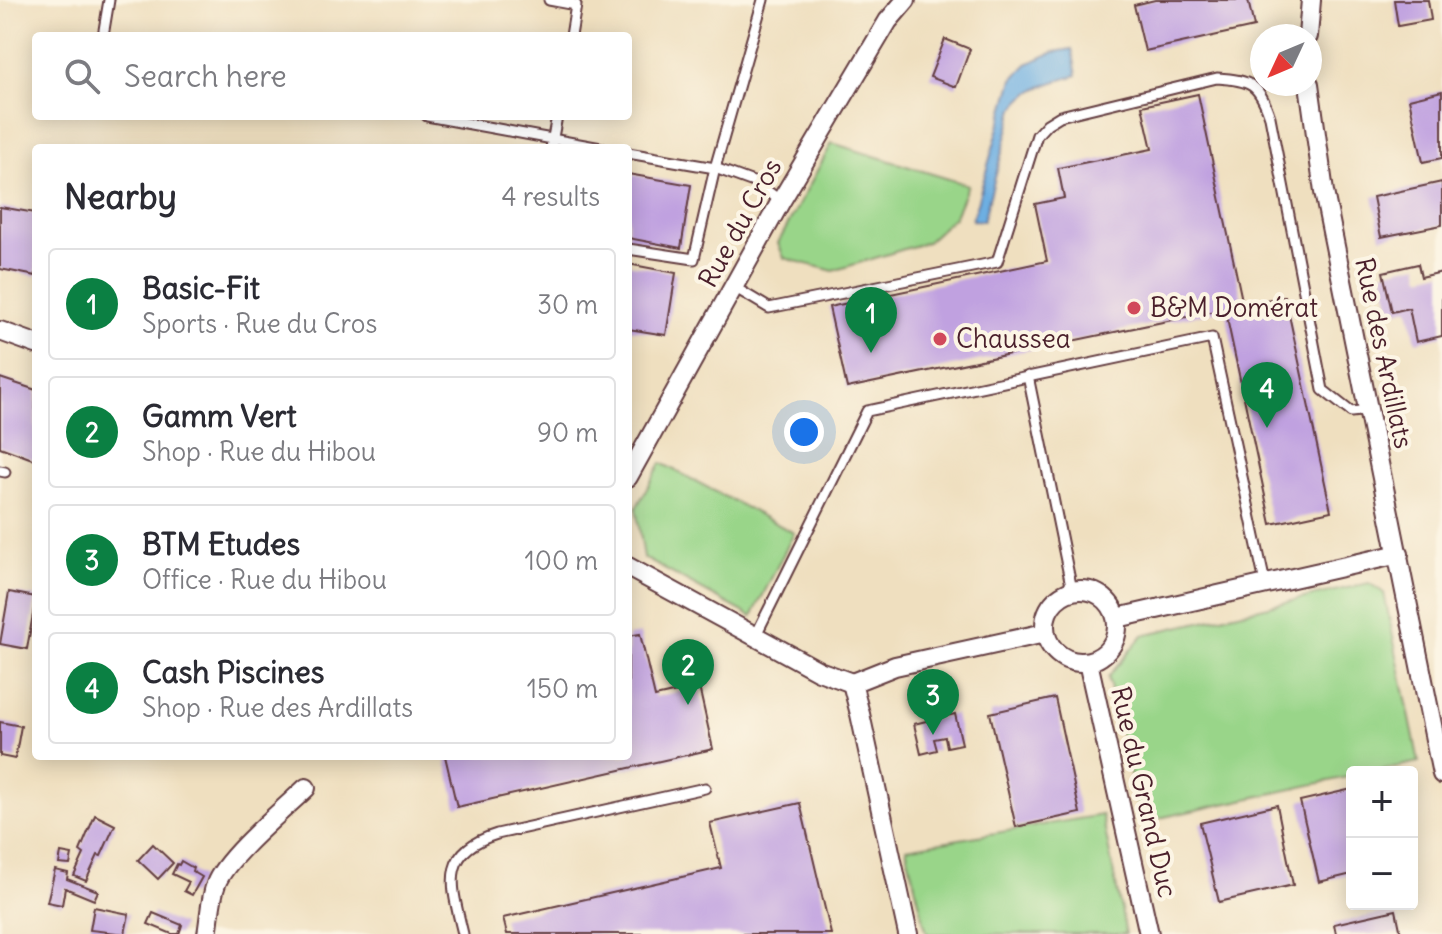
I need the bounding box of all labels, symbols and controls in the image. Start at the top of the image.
north arrow [1250,24,1322,96]
search box [32,32,632,120]
icon: search [60,54,104,98]
text: Search here [124,57,287,95]
street label: Rue du Cros [691,153,788,293]
text: Nearby [64,175,177,218]
text: 4 results [502,180,600,213]
street label: Rue des Ardillats [1348,255,1421,451]
text: Basic-Fit [142,269,260,307]
pin: 1 [845,287,897,353]
text: 1 [87,288,97,321]
text: 30 m [537,288,598,321]
place label: B&M Domérat [1150,291,1318,324]
marker: B&M Domérat [1125,299,1143,317]
text: Sports · Rue du Cros [142,307,377,340]
place label: Chaussea [956,322,1071,355]
marker: Chaussea [931,330,949,348]
pin: 4 [1241,362,1293,428]
text: Gamm Vert [142,397,297,435]
your location [784,412,824,452]
text: 2 [85,416,99,449]
text: 90 m [537,416,598,449]
text: Shop · Rue du Hibou [142,435,376,468]
text: BTM Etudes [142,525,300,563]
text: 3 [85,544,99,577]
text: 100 m [524,544,598,577]
text: Office · Rue du Hibou [142,563,387,596]
pin: 2 [662,639,714,705]
text: Cash Piscines [142,653,324,691]
pin: 3 [907,669,959,735]
text: 4 [84,672,100,705]
text: 150 m [527,672,598,705]
street label: Rue du Grand Duc [1104,683,1185,901]
text: Shop · Rue des Ardillats [142,691,413,724]
map controls [1346,766,1418,910]
button: + [1346,766,1418,838]
button: − [1346,838,1418,910]

